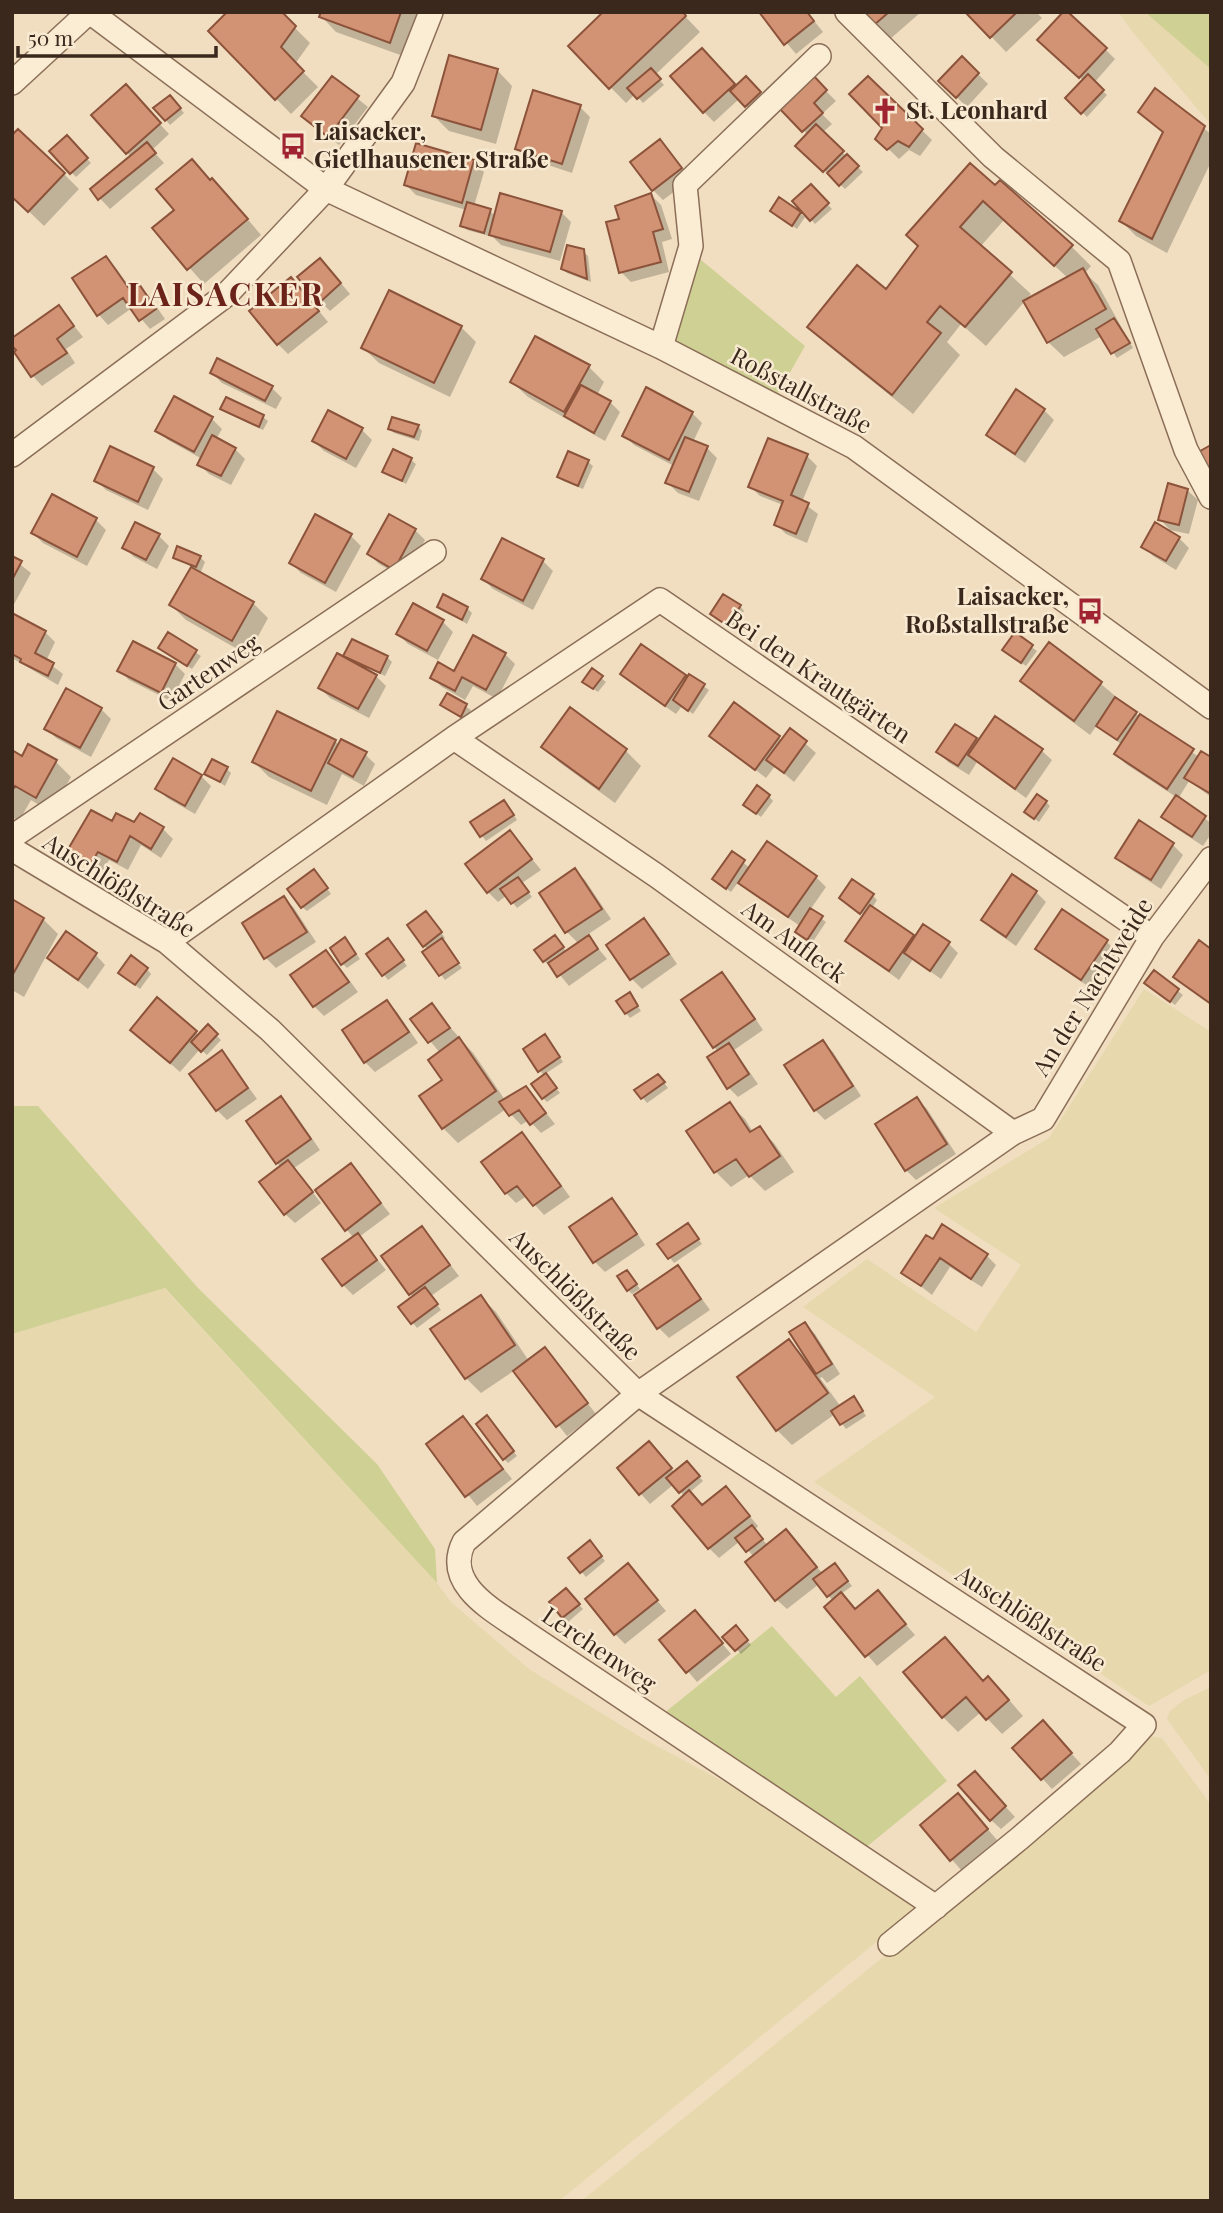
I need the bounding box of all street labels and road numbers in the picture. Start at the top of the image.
street label: Roßstallstraße [726,339,878,440]
street label: Bei den Krautgärten [720,601,918,749]
street label: Gartenweg [150,625,266,717]
street label: Auschlößlstraße [37,824,202,944]
street label: Am Aufleck [736,891,854,990]
street label: An der Nachtweide [1023,891,1159,1082]
street label: Auschlößlstraße [503,1220,649,1366]
street label: Auschlößlstraße [950,1556,1114,1678]
street label: Lerchenweg [537,1598,664,1699]

